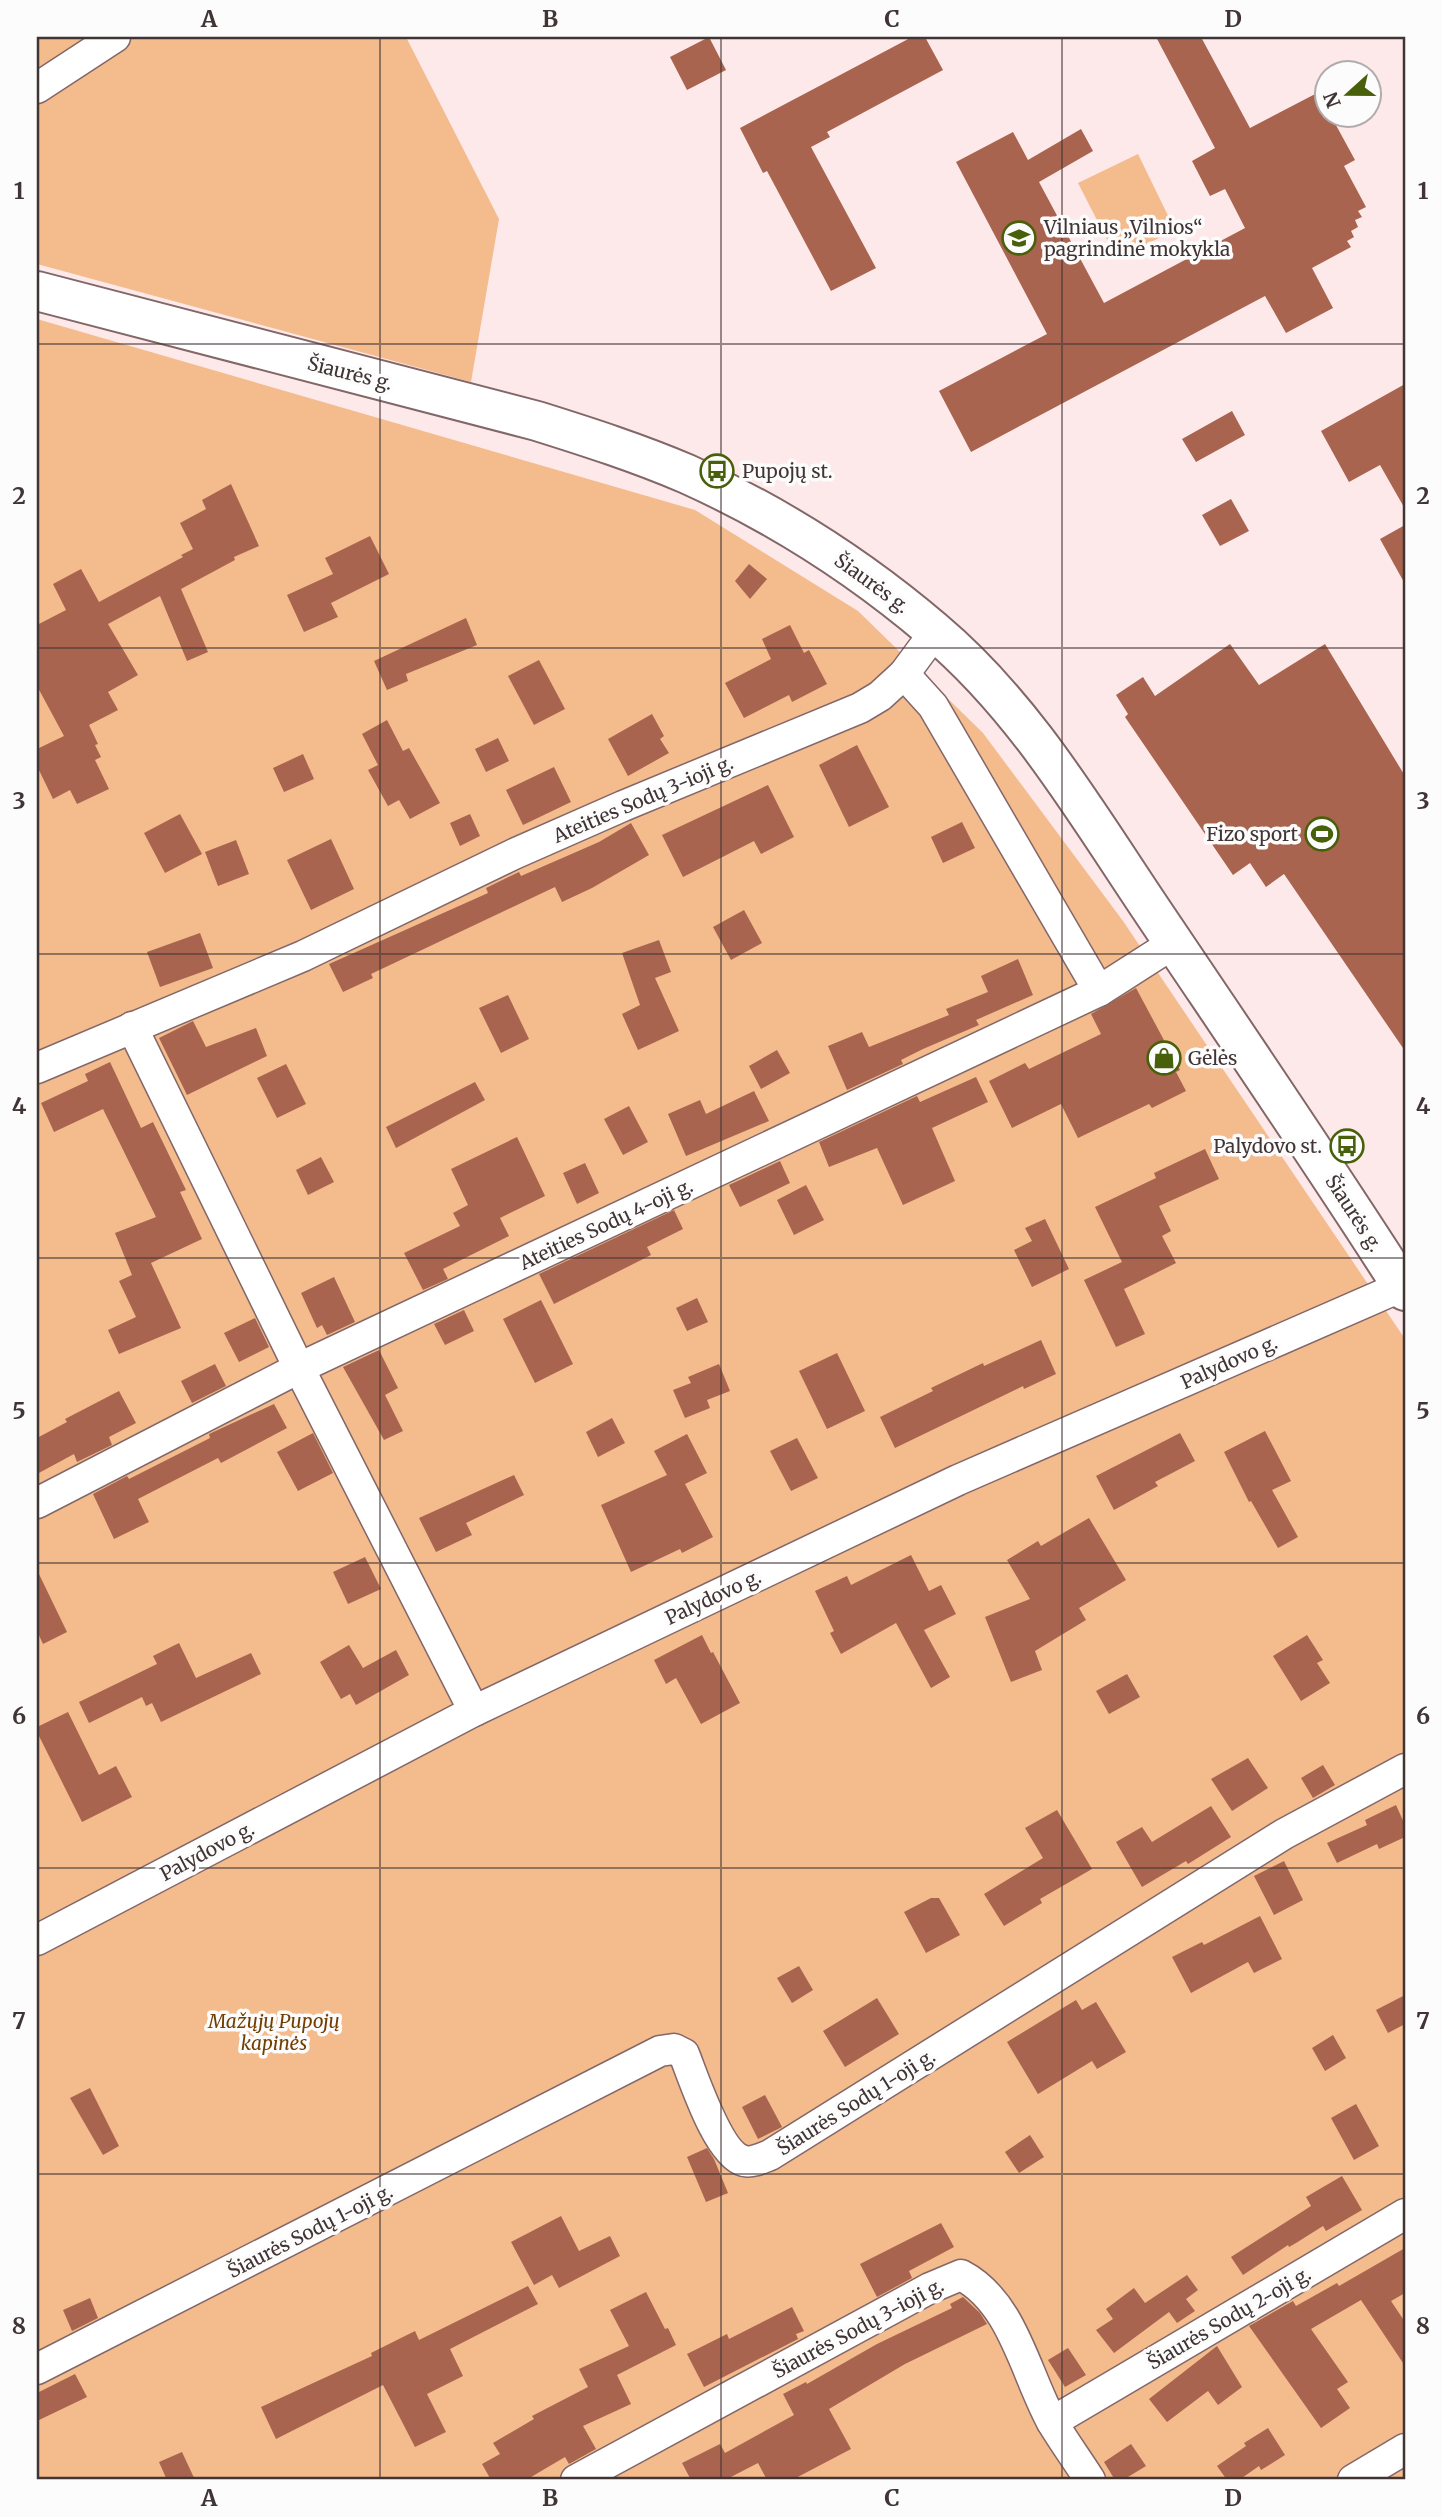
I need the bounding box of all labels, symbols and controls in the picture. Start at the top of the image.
text: A [200,4,218,33]
text: B [542,4,558,33]
text: C [884,4,900,33]
text: D [1224,4,1242,33]
north arrow [1312,60,1382,130]
text: N [1318,89,1346,111]
text: 1 [14,176,25,205]
text: 1 [1418,176,1429,205]
place label: Vilniaus „Vilnios“ pagrindinė mokykla [1043,215,1230,261]
school or university icon: Vilniaus „Vilnios“ pagrindinė mokykla [1000,219,1038,257]
street label: Šiaurės g. [305,350,395,395]
bus stop icon: Pupojų st. [698,452,736,490]
place label: Pupojų st. [742,459,833,483]
text: 2 [12,481,26,510]
text: 2 [1416,481,1430,510]
street label: Šiaurės g. [830,547,915,618]
street label: Ateities Sodų 3-ioji g. [549,750,737,848]
text: 3 [12,786,26,815]
text: 3 [1416,786,1430,815]
sports icon: Fizo sport [1303,815,1341,853]
place label: Fizo sport [1206,822,1299,846]
shop icon: Gėlės [1145,1039,1183,1077]
place label: Gėlės [1188,1046,1237,1070]
text: 4 [12,1091,27,1120]
text: 4 [1416,1091,1431,1120]
bus stop icon: Palydovo st. [1328,1127,1366,1165]
place label: Palydovo st. [1213,1134,1322,1158]
street label: Šiaurės g. [1320,1170,1389,1256]
street label: Ateities Sodų 4-oji g. [515,1173,697,1275]
street label: Palydovo g. [1177,1330,1281,1394]
text: 5 [12,1396,26,1425]
text: 5 [1416,1396,1430,1425]
street label: Palydovo g. [661,1564,765,1630]
text: 6 [12,1701,26,1730]
text: 6 [1416,1701,1430,1730]
street label: Palydovo g. [156,1816,258,1886]
text: 7 [12,2006,26,2035]
text: 7 [1416,2006,1430,2035]
park label: Mažųjų Pupojų kapinės [207,2009,340,2055]
street label: Šiaurės Sodų 1-oji g. [772,2043,940,2160]
street label: Šiaurės Sodų 1-oji g. [223,2178,397,2283]
street label: Šiaurės Sodų 2-oji g. [1142,2261,1315,2375]
street label: Šiaurės Sodų 3-ioji g. [768,2272,948,2383]
text: 8 [12,2311,26,2340]
text: 8 [1416,2311,1430,2340]
text: A [200,2483,218,2512]
text: B [542,2483,558,2512]
text: C [884,2483,900,2512]
text: D [1224,2483,1242,2512]

